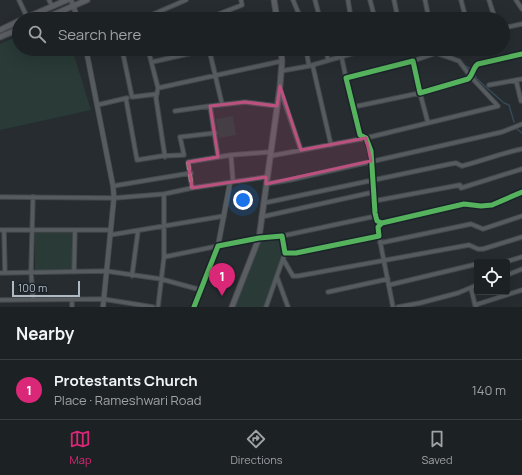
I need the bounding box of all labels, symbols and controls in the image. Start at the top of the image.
search box [12,12,510,56]
icon: search [26,23,48,45]
text: Search here [58,24,141,45]
your location [233,190,253,210]
map controls [474,259,510,295]
button: locate [474,259,510,295]
pin: 1 [209,263,235,296]
scale bar [12,279,80,298]
text: 100 m [18,280,47,295]
text: Nearby [16,322,74,345]
text: Protestants Church [54,370,198,391]
text: 1 [26,381,32,399]
text: 140 m [472,381,506,399]
text: Place · Rameshwari Road [54,391,201,409]
tab: Map [69,428,91,467]
tab: Directions [230,428,283,467]
tab: Saved [422,428,453,467]

